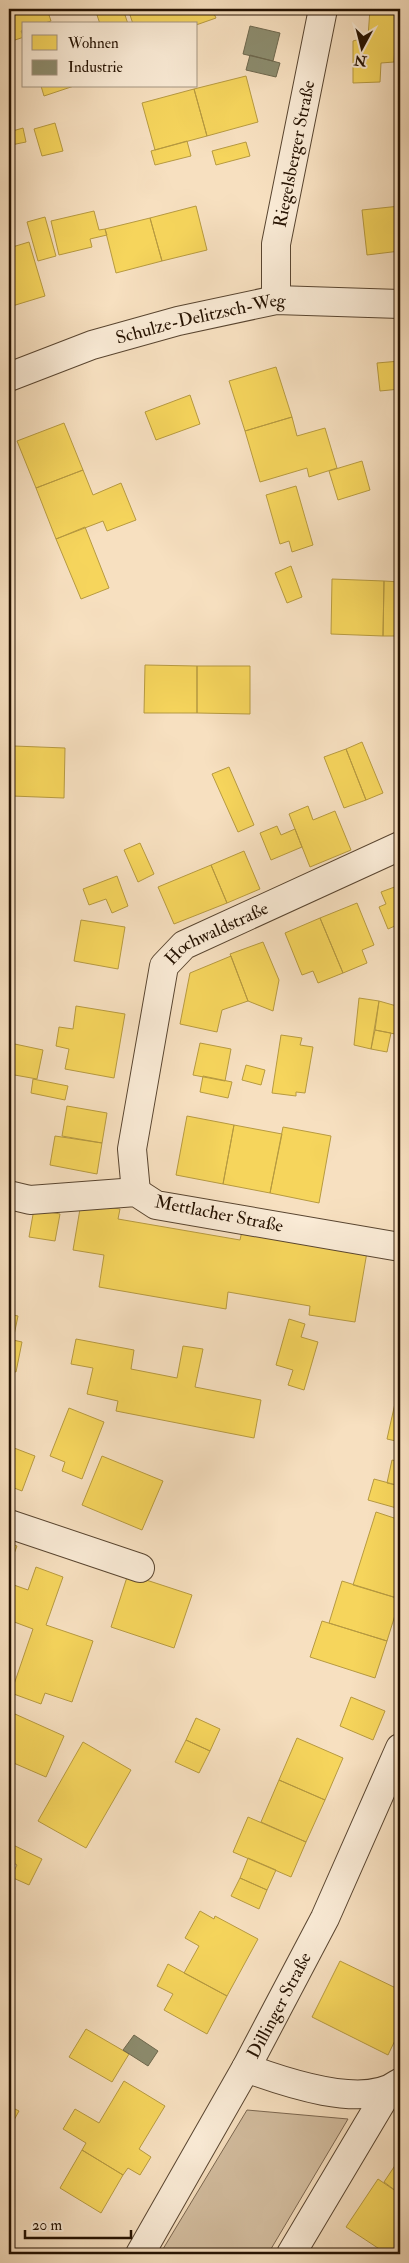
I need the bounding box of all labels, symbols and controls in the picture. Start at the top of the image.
legend [22,22,198,88]
north arrow [336,22,386,72]
text: Wohnen [67,34,119,53]
text: N [353,51,369,70]
text: Industrie [68,58,123,77]
street label: Riegelsberger Straße [268,78,320,229]
street label: Schulze-Delitzsch-Weg [113,289,287,349]
street label: Hochwaldstraße [160,896,272,970]
street label: Mettlacher Straße [153,1190,286,1238]
street label: Dillinger Straße [242,1948,317,2062]
scale bar [25,2208,131,2240]
text: 20 m [32,2216,62,2235]

